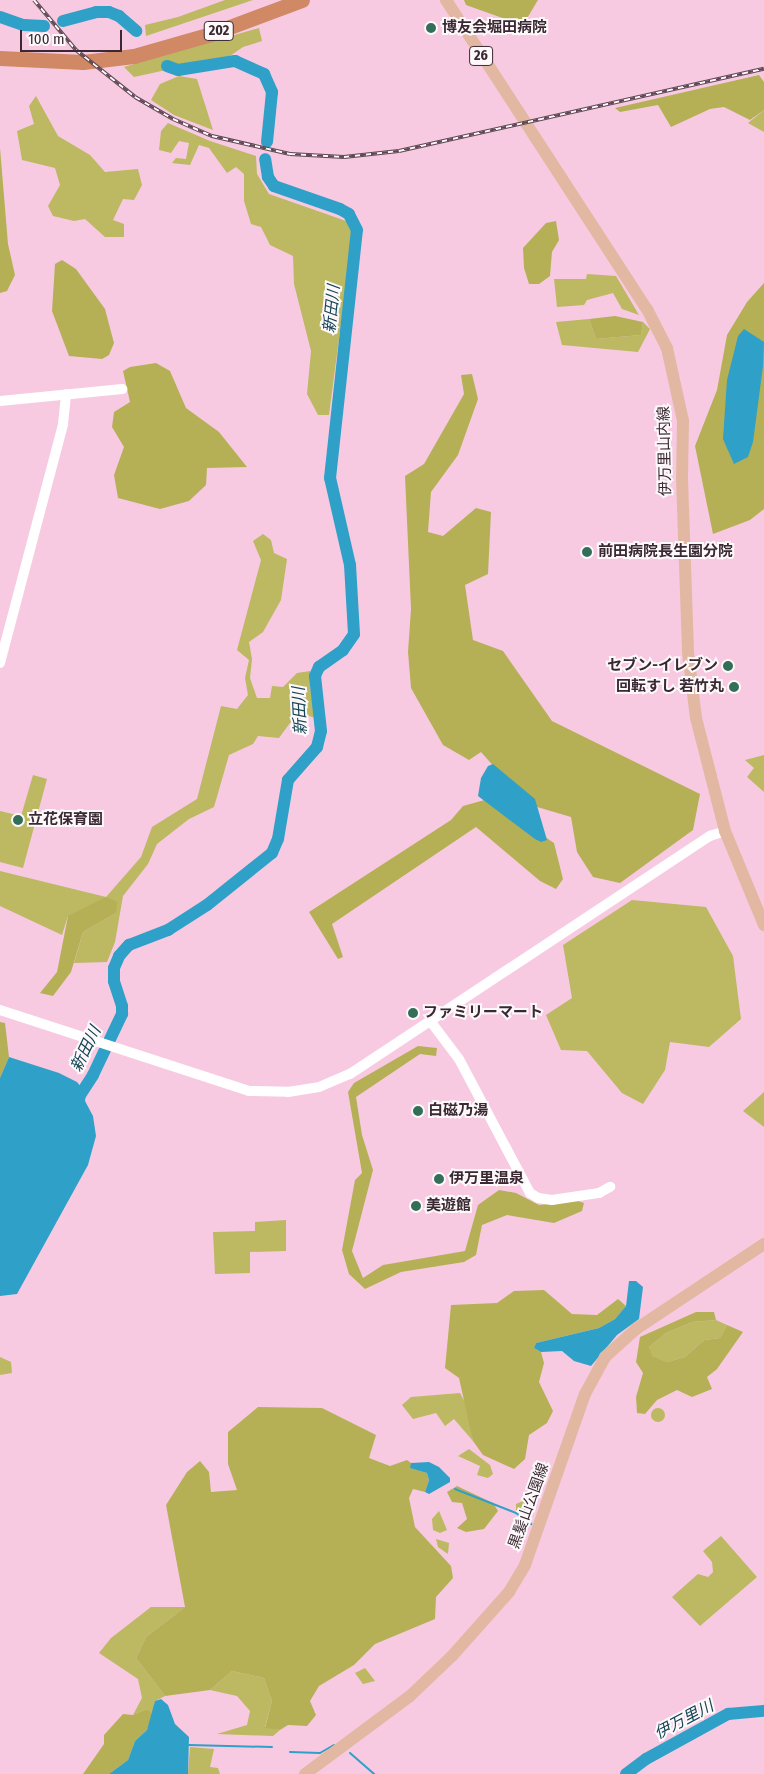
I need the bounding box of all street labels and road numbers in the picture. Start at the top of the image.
road number: 202 [203,20,235,42]
road number: 26 [468,44,494,68]
street label: 伊万里山内線 [655,406,675,496]
street label: 黒髪山公園線 [505,1461,553,1551]

